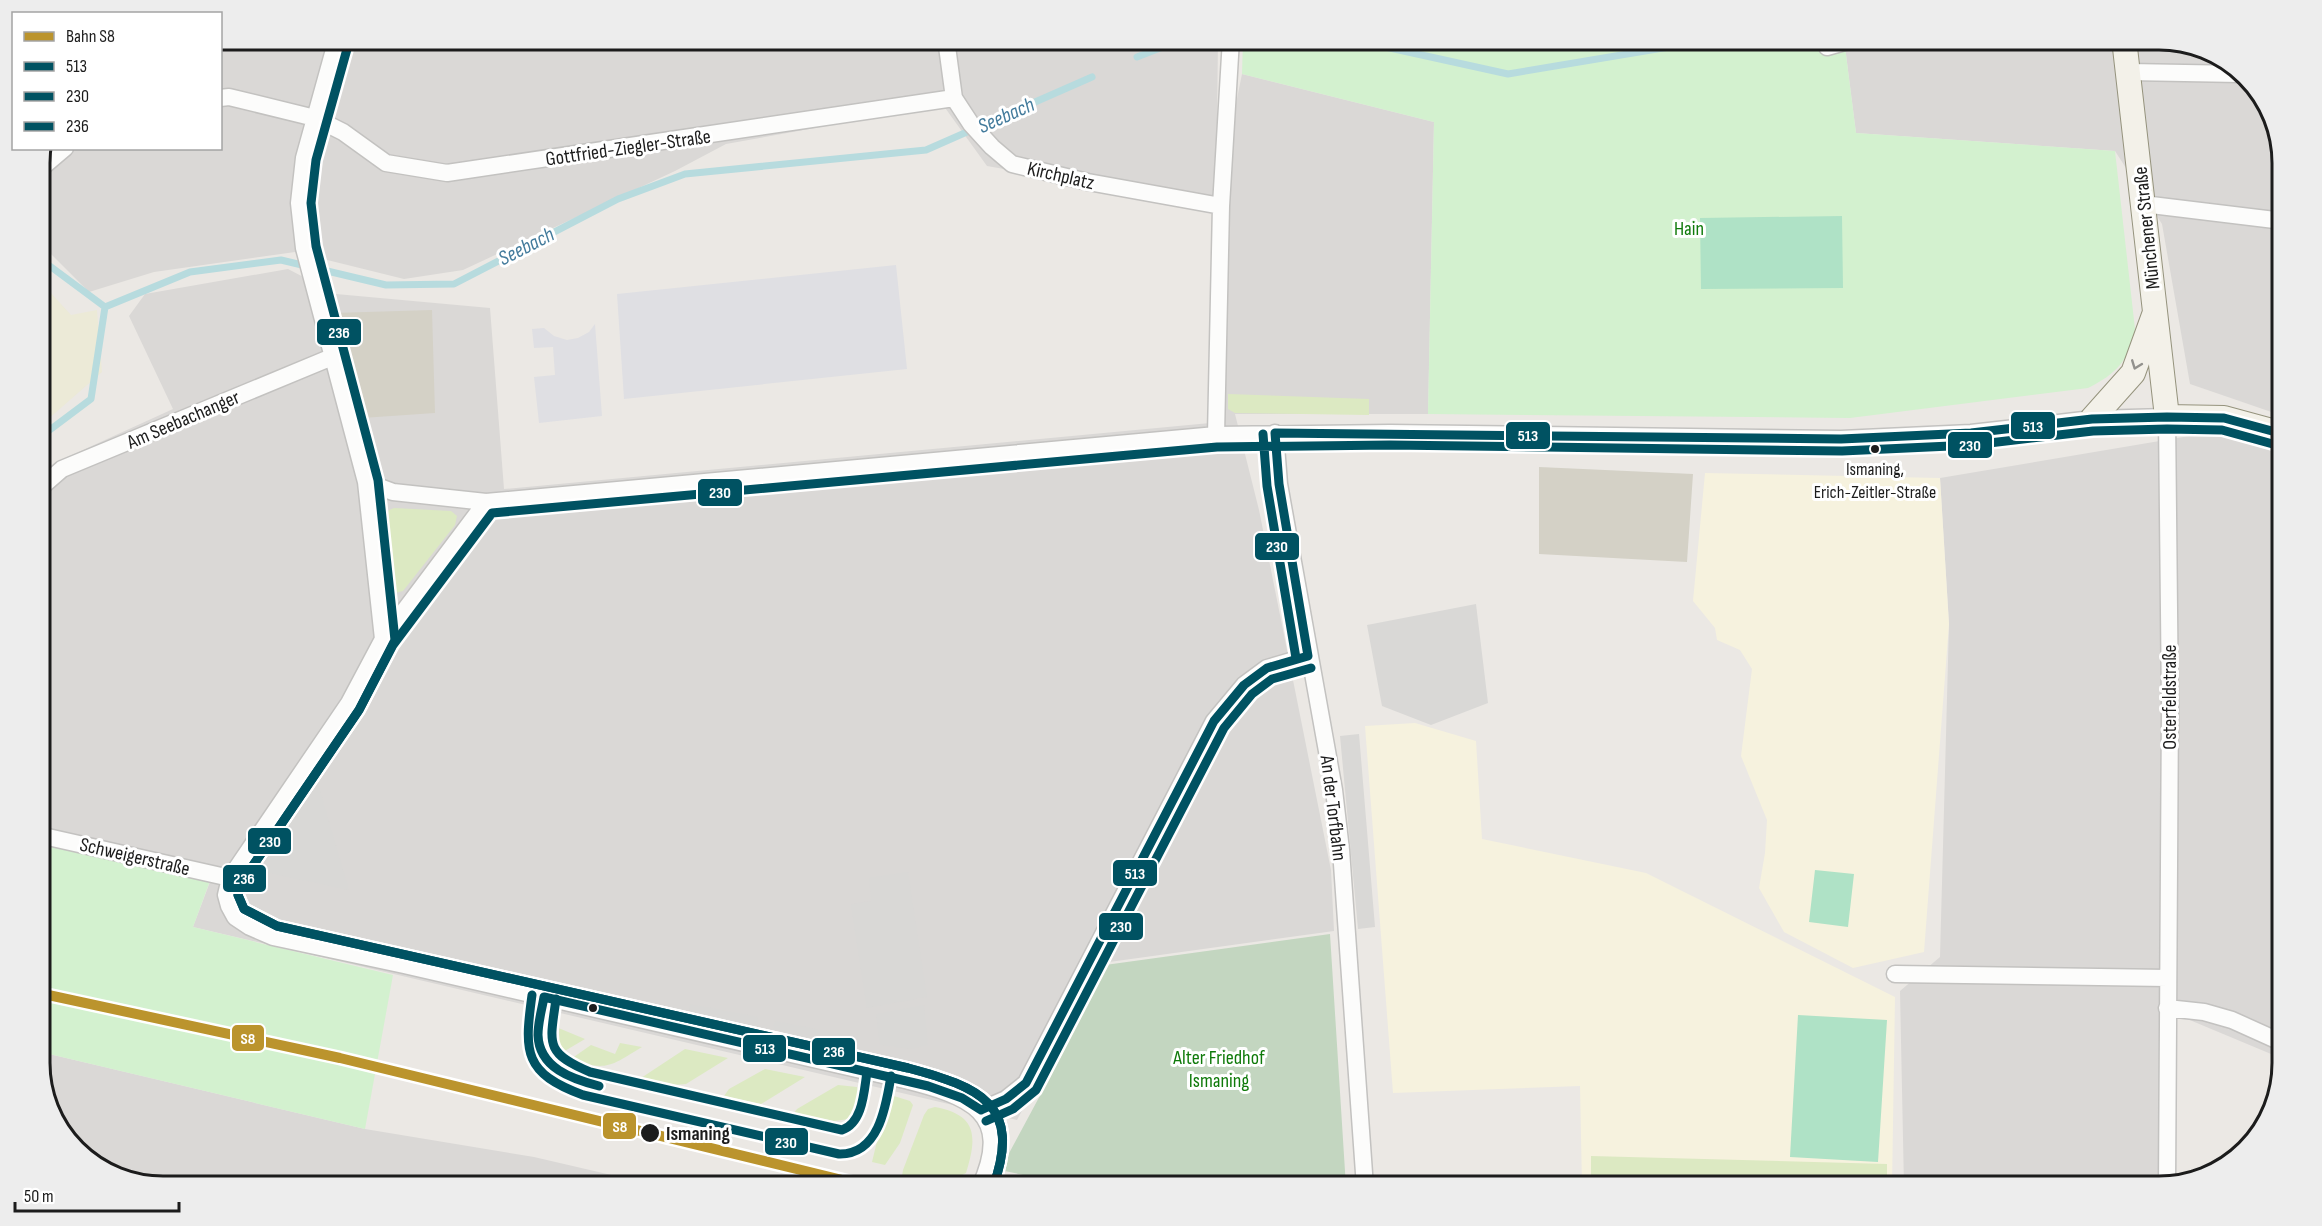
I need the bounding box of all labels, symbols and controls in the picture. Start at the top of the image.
legend [12,12,222,150]
text: Bahn S8 [66,26,115,47]
text: 513 [66,56,87,77]
text: 230 [66,86,89,107]
water label: Seebach [974,92,1039,139]
text: 236 [66,116,89,137]
street label: Gottfried-Ziegler-Straße [544,125,712,171]
street label: Kirchplatz [1025,157,1097,195]
street label: Münchener Straße [2129,165,2165,290]
park label: Hain [1674,217,1704,241]
water label: Seebach [494,222,558,271]
line badge: 236 [316,318,362,346]
text: 236 [328,324,350,343]
one-way arrow [2130,359,2143,369]
street label: Am Seebachanger [123,385,244,455]
line badge: 513 [2010,411,2056,440]
text: 513 [2023,418,2043,437]
line badge: 513 [1505,421,1551,450]
text: 513 [1518,427,1538,446]
line badge: 230 [1947,431,1993,459]
text: 230 [1959,437,1981,456]
marker: Ismaning, Erich-Zeitler-Straße [1869,443,1881,455]
place label: Ismaning, Erich-Zeitler-Straße [1814,459,1936,503]
line badge: 230 [697,478,743,507]
text: 230 [709,484,731,503]
line badge: 230 [1254,532,1300,561]
text: 230 [1266,538,1288,557]
street label: Osterfeldstraße [2158,644,2182,750]
street label: An der Torfbahn [1315,753,1351,862]
line badge: 230 [247,827,292,855]
street label: Schweigerstraße [77,833,192,881]
text: 230 [259,833,281,852]
line badge: 513 [1112,859,1158,887]
line badge: 236 [222,864,267,893]
text: 513 [1125,865,1145,884]
text: 236 [233,870,255,889]
line badge: 230 [1098,912,1144,941]
text: 230 [1110,918,1132,937]
unlabelled marker [587,1002,599,1014]
line badge: S8 [231,1024,265,1052]
text: S8 [241,1030,256,1049]
line badge: 513 [742,1034,787,1063]
line badge: 236 [811,1037,856,1066]
text: 513 [755,1040,775,1059]
text: 236 [823,1043,845,1062]
park label: Alter Friedhof Ismaning [1172,1046,1265,1093]
line badge: S8 [602,1112,637,1140]
text: S8 [613,1118,628,1137]
marker: Ismaning [639,1122,661,1144]
place label: Ismaning [666,1122,730,1146]
line badge: 230 [764,1127,809,1156]
text: 230 [775,1134,797,1153]
scale bar [15,1175,178,1213]
text: 50 m [24,1186,54,1207]

